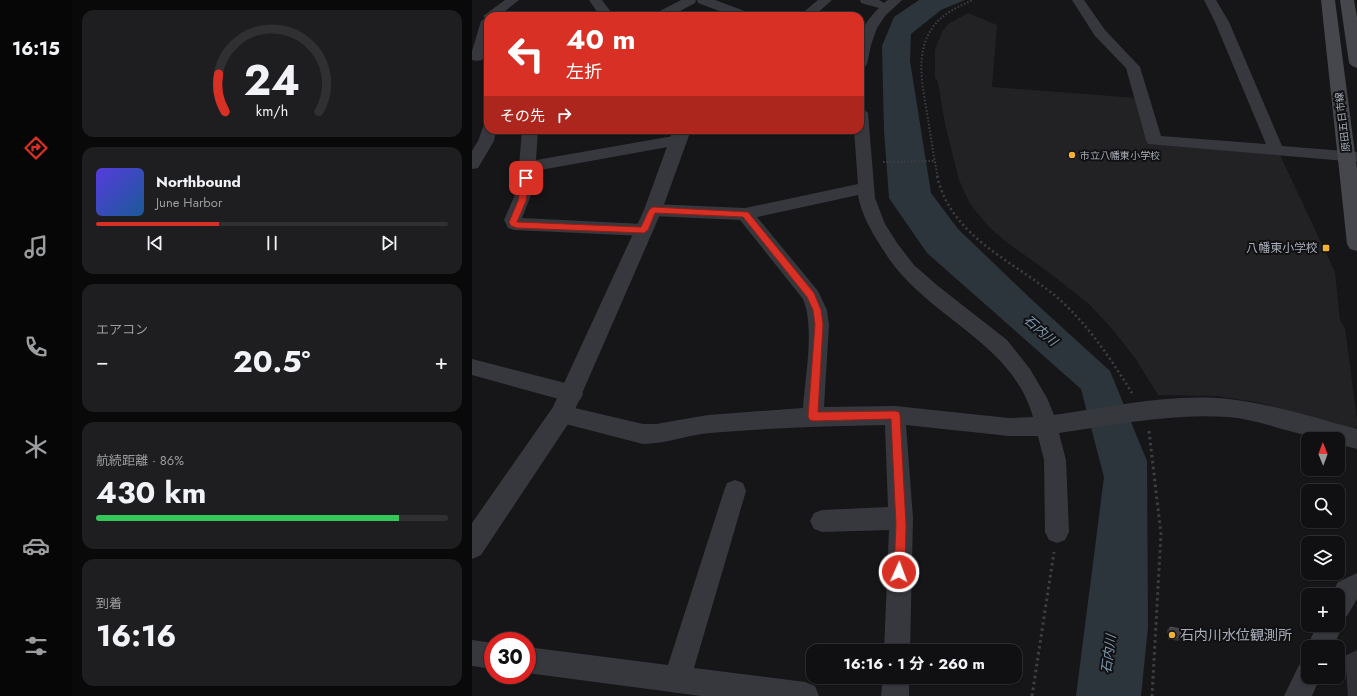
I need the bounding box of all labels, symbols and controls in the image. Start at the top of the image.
text: 40 m [566,19,635,60]
icon: left [500,28,552,80]
text: 16:15 [12,36,60,62]
text: 24 [244,49,300,110]
text: 左折 [566,59,602,85]
street label: 原田五日市線 [1331,91,1354,153]
text: km/h [256,100,288,120]
icon: right [553,104,575,126]
text: その先 [500,105,545,127]
icon: directions [22,134,50,162]
place label: 市立八幡東小学校 [1080,148,1160,163]
marker: 市立八幡東小学校 [1067,150,1077,160]
pin [509,161,543,195]
icon: arrive [515,167,537,189]
text: Northbound [156,171,241,193]
text: June Harbor [156,193,222,212]
icon: previous [144,232,166,254]
icon: pause [261,232,283,254]
icon: next [378,232,400,254]
icon: music [22,233,50,261]
place label: 八幡東小学校 [1246,239,1318,257]
marker: 八幡東小学校 [1321,243,1331,253]
water label: 石内川 [1020,310,1063,352]
text: エアコン [96,320,148,339]
icon: phone [22,333,50,361]
text: 20.5° [233,340,310,383]
text: − [96,345,109,377]
text: + [434,345,448,377]
north arrow [1301,432,1345,476]
map controls [1301,432,1345,684]
icon: climate [22,433,50,461]
text: 航続距離 · 86% [96,451,184,470]
text: 430 km [96,471,206,514]
button: search [1301,484,1345,528]
icon: car [22,532,50,560]
button: layers [1301,536,1345,580]
position arrow [878,551,920,593]
button: + [1301,588,1345,632]
text: 到着 [96,594,122,613]
text: 16:16 [96,614,176,657]
place label: 石内川水位観測所 [1180,625,1292,645]
marker: 石内川水位観測所 [1167,630,1177,640]
water label: 石内川 [1096,631,1121,675]
icon: filters [22,632,50,660]
speed limit sign: 30 [484,632,536,684]
button: − [1301,640,1345,684]
text: 16:16 · 1 分 · 260 m [843,653,985,675]

